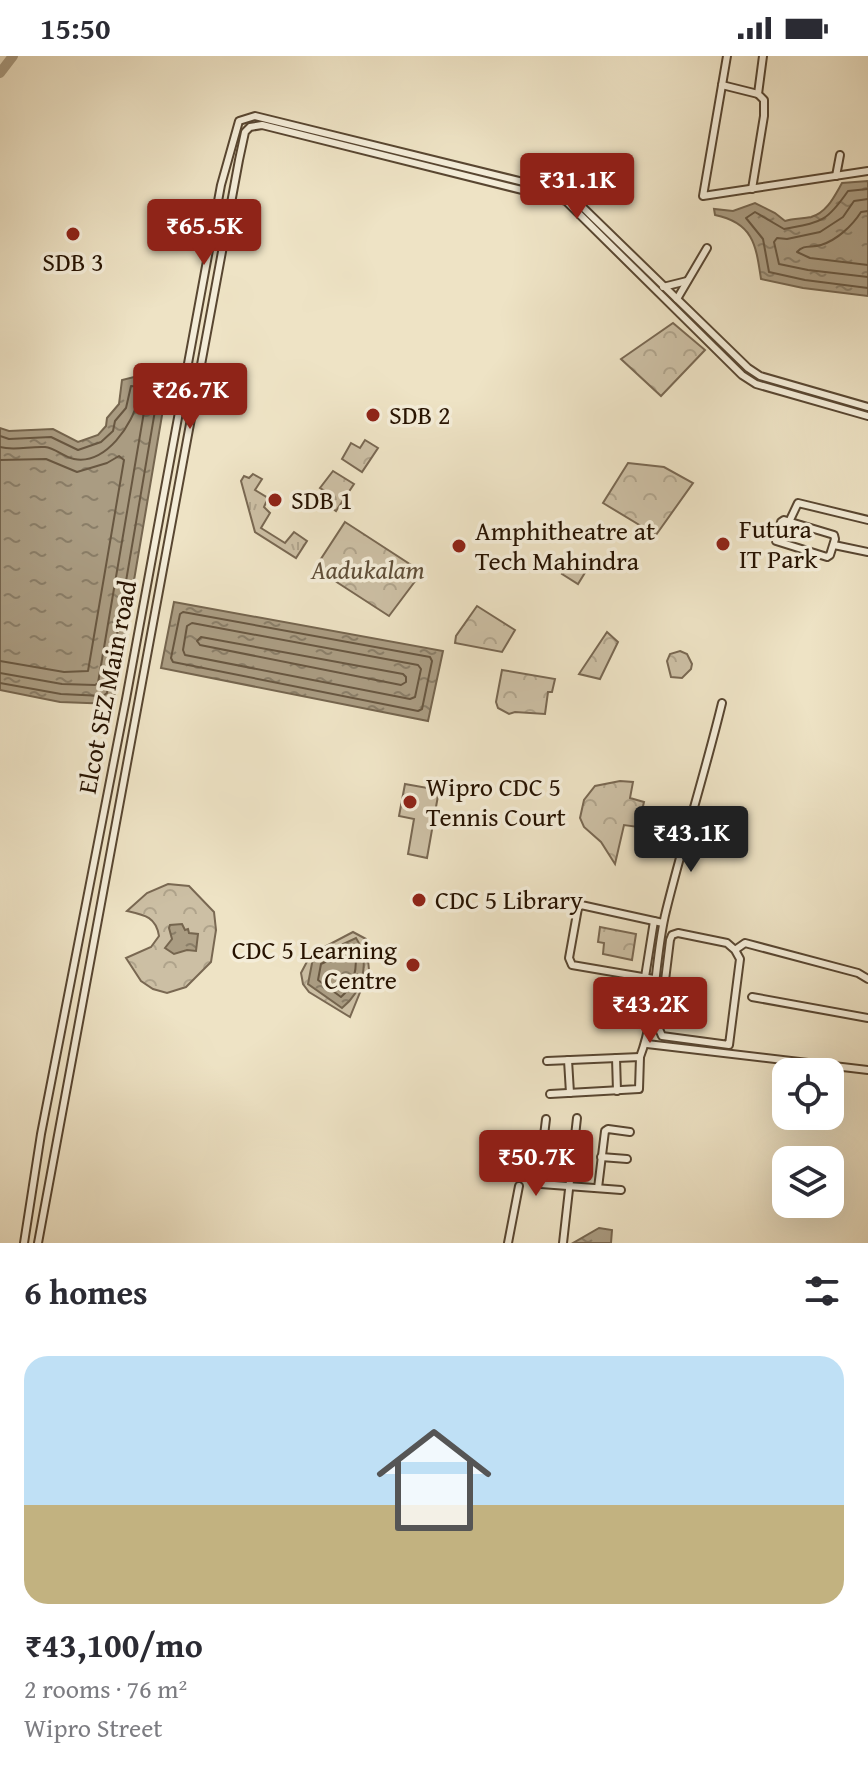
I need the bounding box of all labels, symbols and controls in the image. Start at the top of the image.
text: 15:50 [40,6,111,50]
pin: ₹31.1K [512,153,642,221]
text: ₹31.1K [538,159,616,198]
pin: ₹65.5K [139,199,269,267]
text: ₹65.5K [165,205,243,244]
marker: SDB 3 [64,225,82,243]
place label: SDB 3 [42,242,104,281]
pin: ₹26.7K [125,363,255,431]
text: ₹26.7K [151,369,229,408]
place label: SDB 2 [389,395,450,434]
marker: SDB 2 [364,406,382,424]
place label: SDB 1 [291,480,352,519]
marker: SDB 1 [266,491,284,509]
place label: Futura IT Park [739,509,818,578]
place label: Amphitheatre at Tech Mahindra [475,511,655,580]
marker: Futura IT Park [714,535,732,553]
marker: Amphitheatre at Tech Mahindra [450,537,468,555]
park label: Aadukalam [310,550,425,589]
street label: Elcot SEZ Main road [67,577,146,797]
place label: Wipro CDC 5 Tennis Court [426,767,566,836]
marker: Wipro CDC 5 Tennis Court [401,793,419,811]
pin: ₹43.1K [626,806,756,874]
text: ₹43.1K [652,812,730,851]
place label: CDC 5 Library [435,880,583,919]
marker: CDC 5 Library [410,891,428,909]
place label: CDC 5 Learning Centre [232,930,397,999]
marker: CDC 5 Learning Centre [404,956,422,974]
pin: ₹43.2K [585,977,715,1045]
text: ₹43.2K [611,983,689,1022]
map controls [772,1058,844,1218]
button: locate [772,1058,844,1130]
pin: ₹50.7K [471,1130,601,1198]
text: ₹50.7K [497,1136,575,1175]
button: layers [772,1146,844,1218]
text: 6 homes [24,1267,148,1316]
icon: filters [800,1269,844,1313]
icon: home [362,1408,506,1552]
text: ₹43,100/mo [24,1620,203,1669]
text: 2 rooms · 76 m² [24,1669,187,1708]
text: Wipro Street [24,1708,163,1747]

